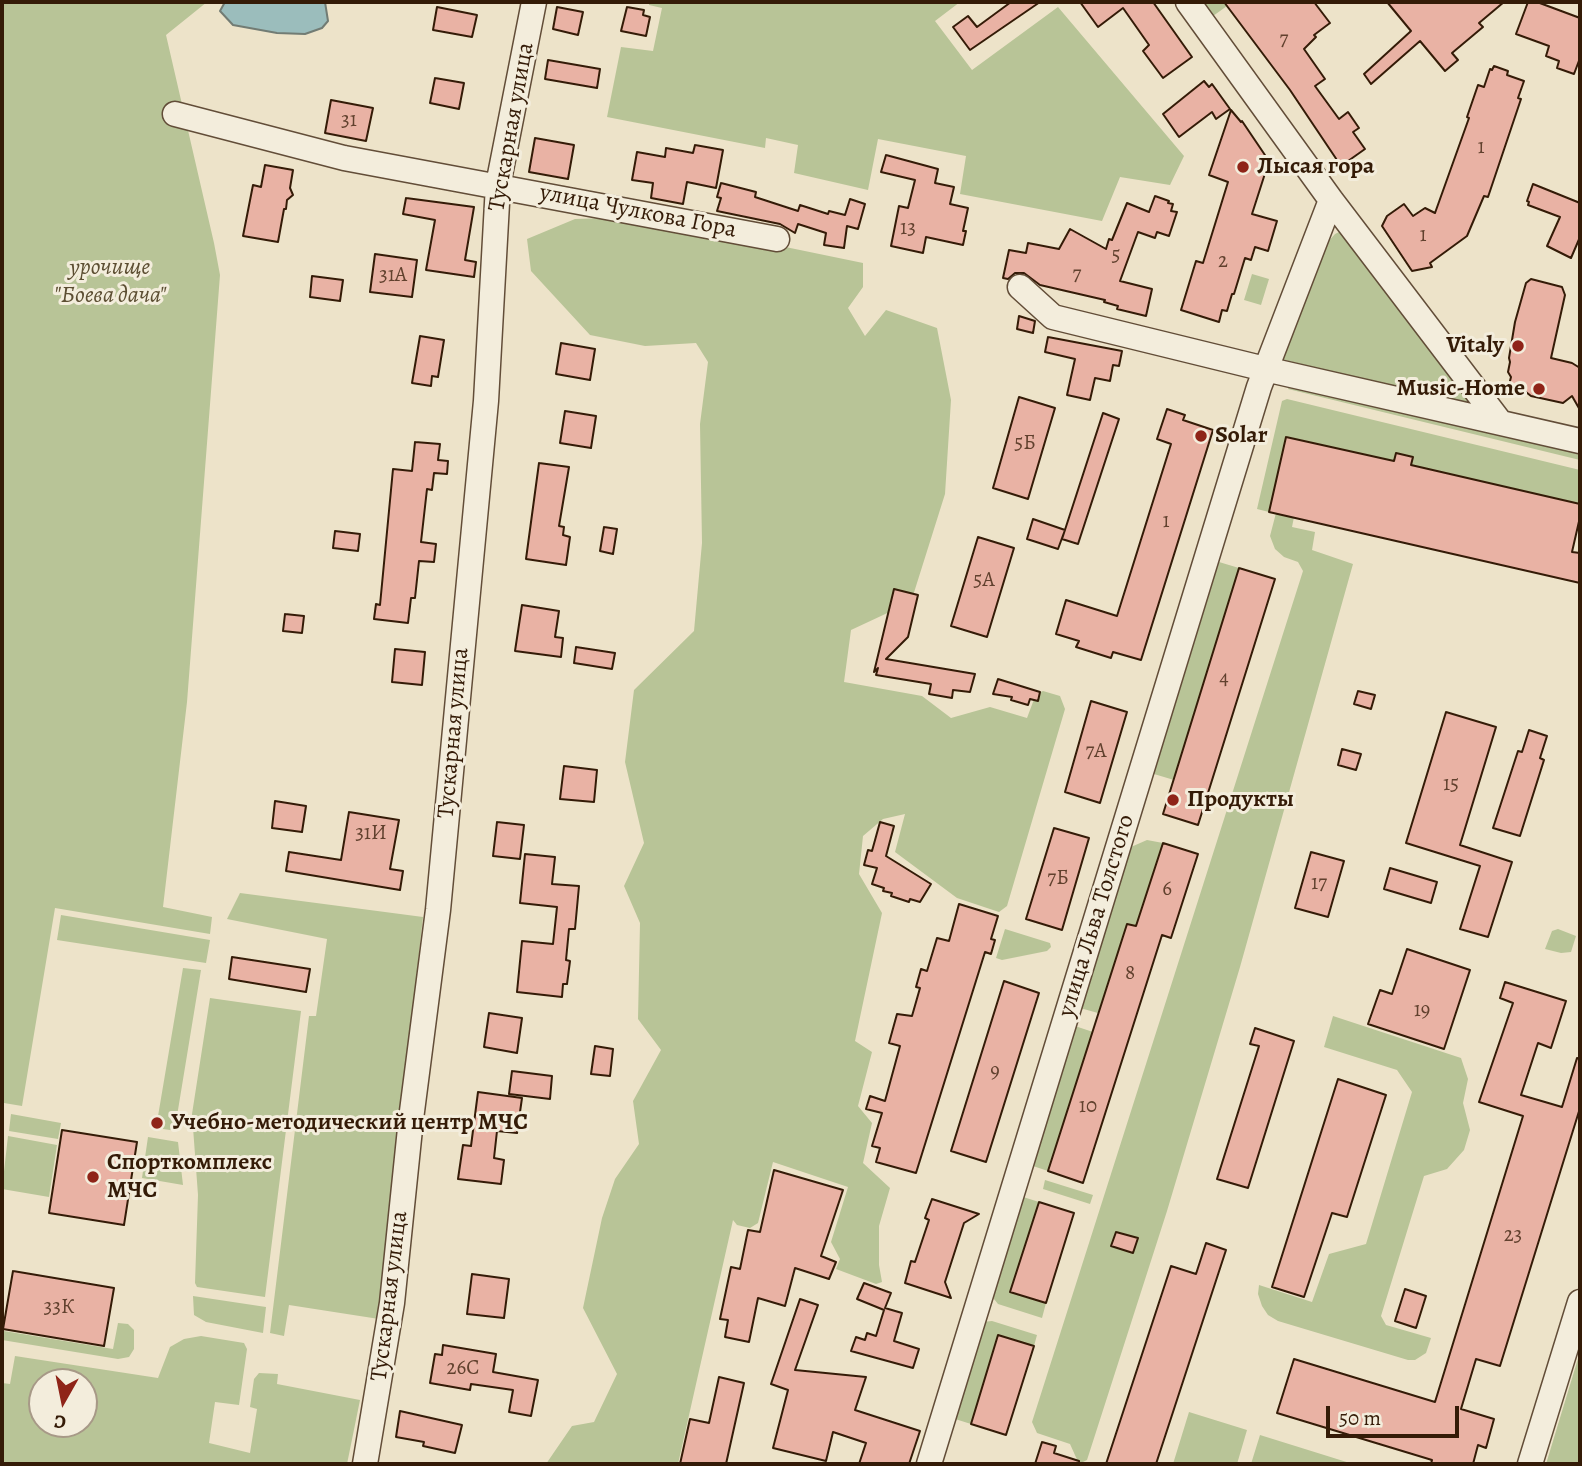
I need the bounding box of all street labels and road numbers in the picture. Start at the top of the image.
street label: Тускарная улица [483,40,541,214]
street label: улица Чулкова Гора [537,179,739,245]
street label: Тускарная улица [432,647,476,819]
street label: улица Льва Толстого [1053,811,1141,1021]
street label: Тускарная улица [365,1209,415,1383]

